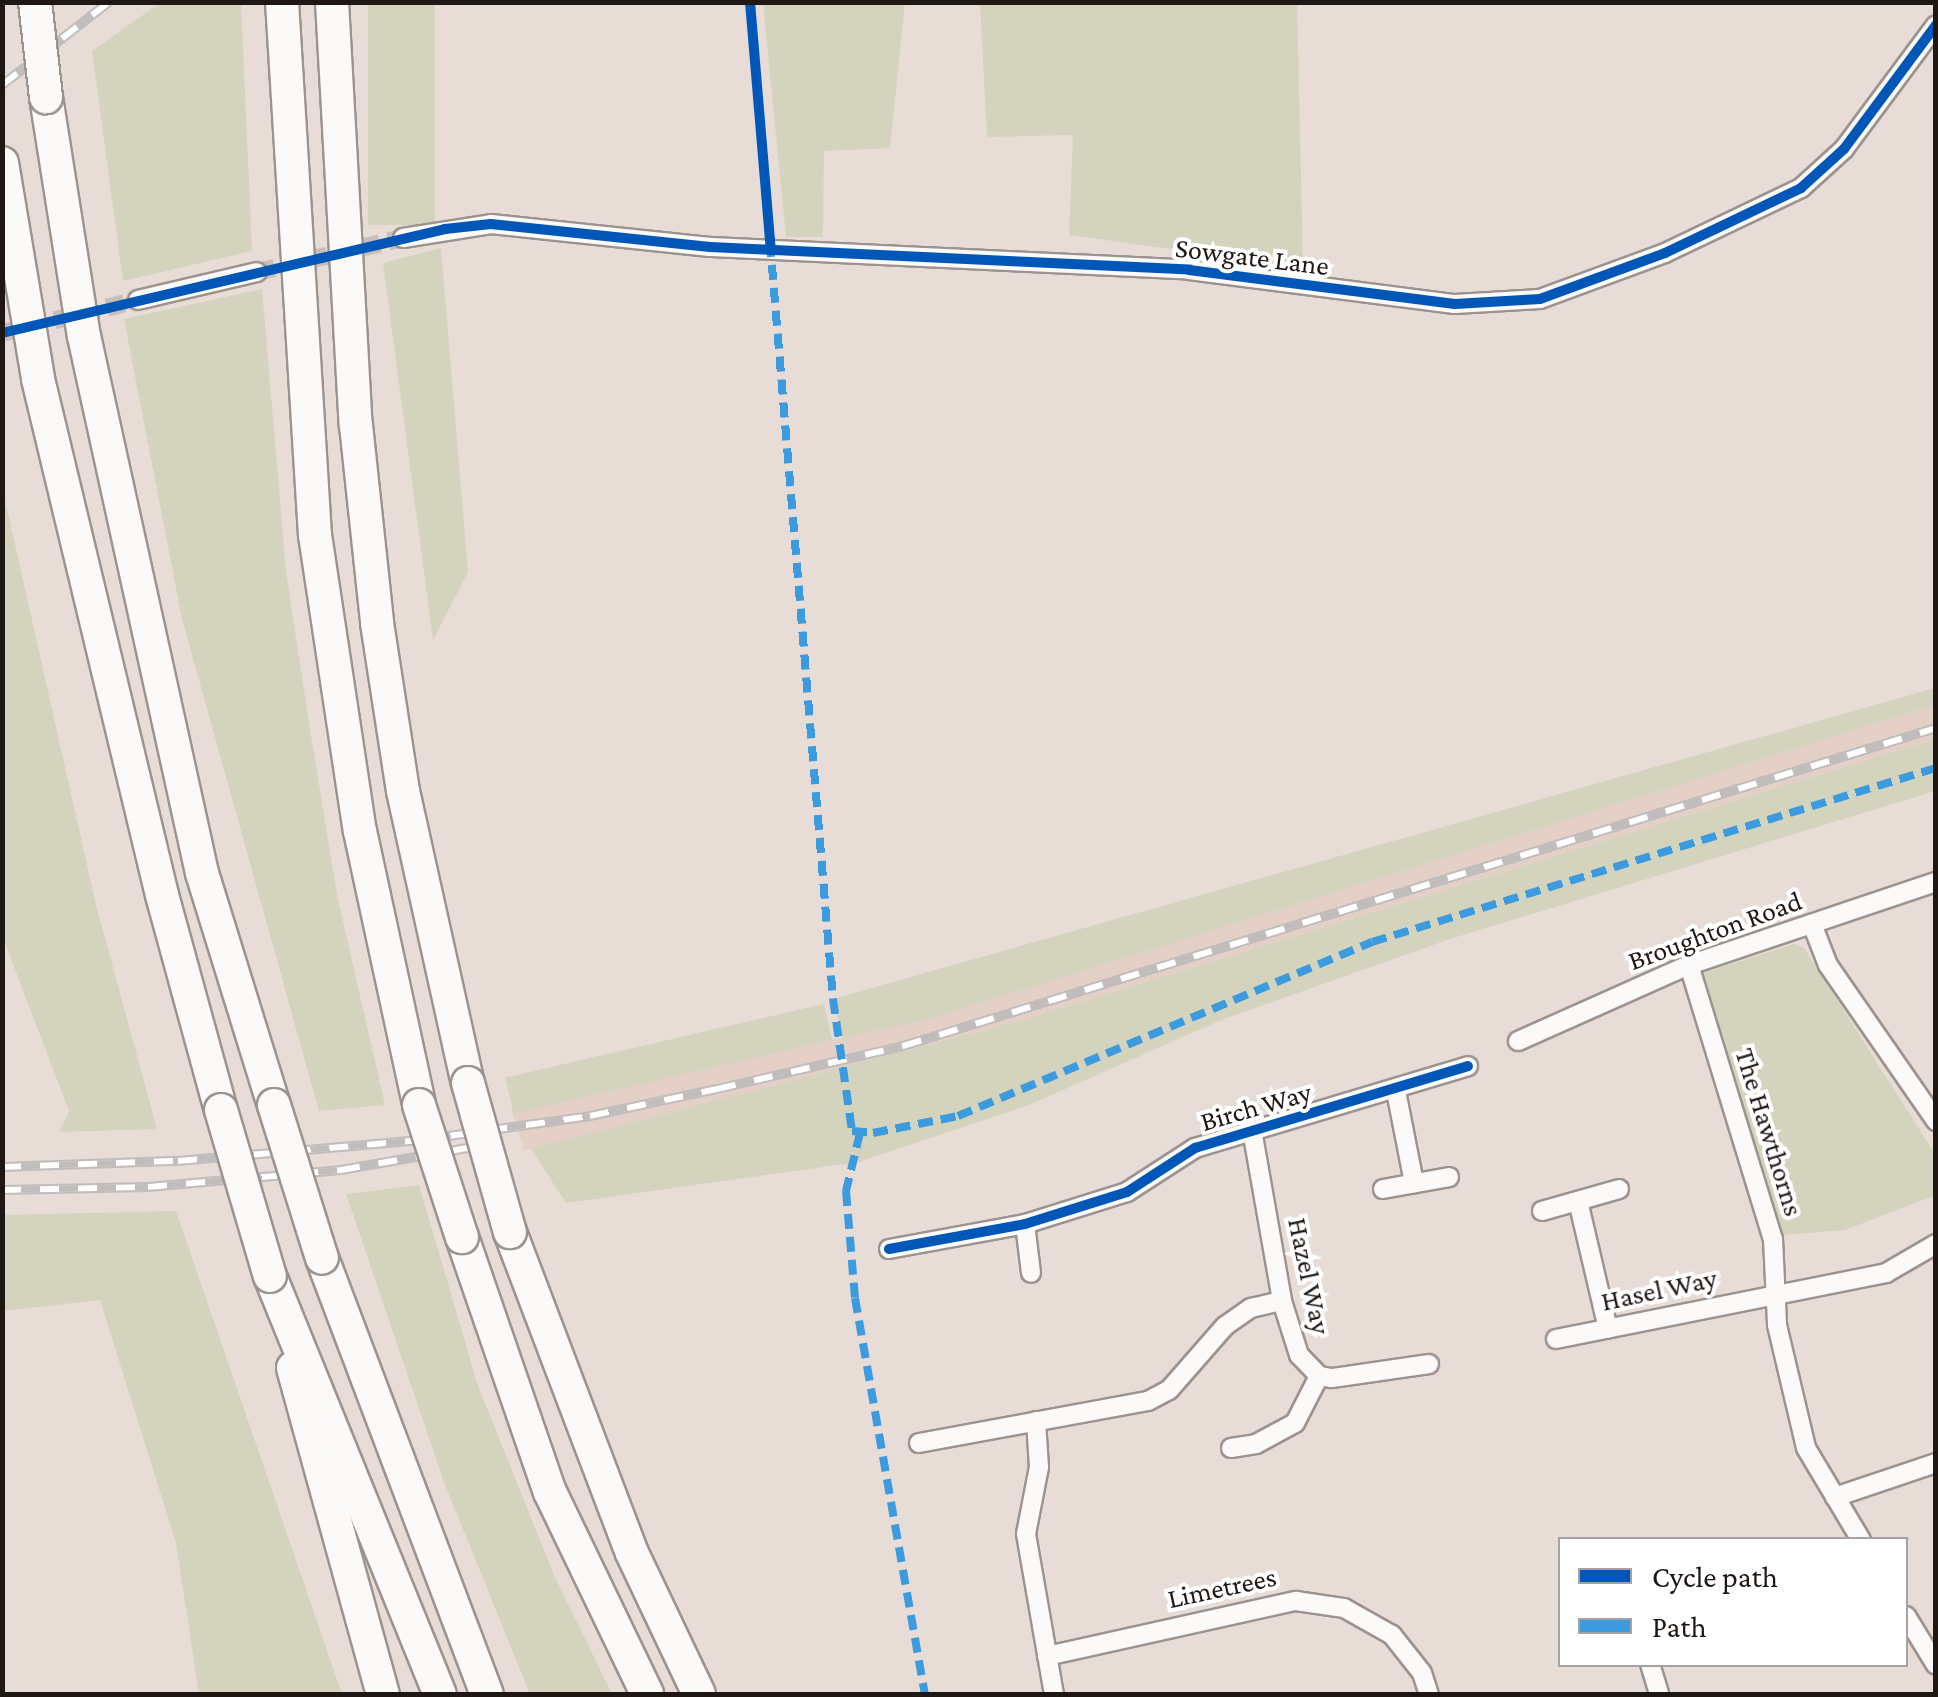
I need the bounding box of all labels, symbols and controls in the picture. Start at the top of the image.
street label: Sowgate Lane [1173,231,1331,283]
street label: Broughton Road [1624,884,1806,978]
street label: The Hawthorns [1728,1044,1810,1220]
street label: Birch Way [1197,1075,1315,1139]
street label: Hazel Way [1280,1215,1338,1337]
street label: Hasel Way [1598,1261,1720,1319]
legend [1558,1537,1908,1667]
street label: Limetrees [1165,1560,1279,1616]
text: Cycle path [1652,1560,1778,1593]
text: Path [1652,1610,1707,1643]

